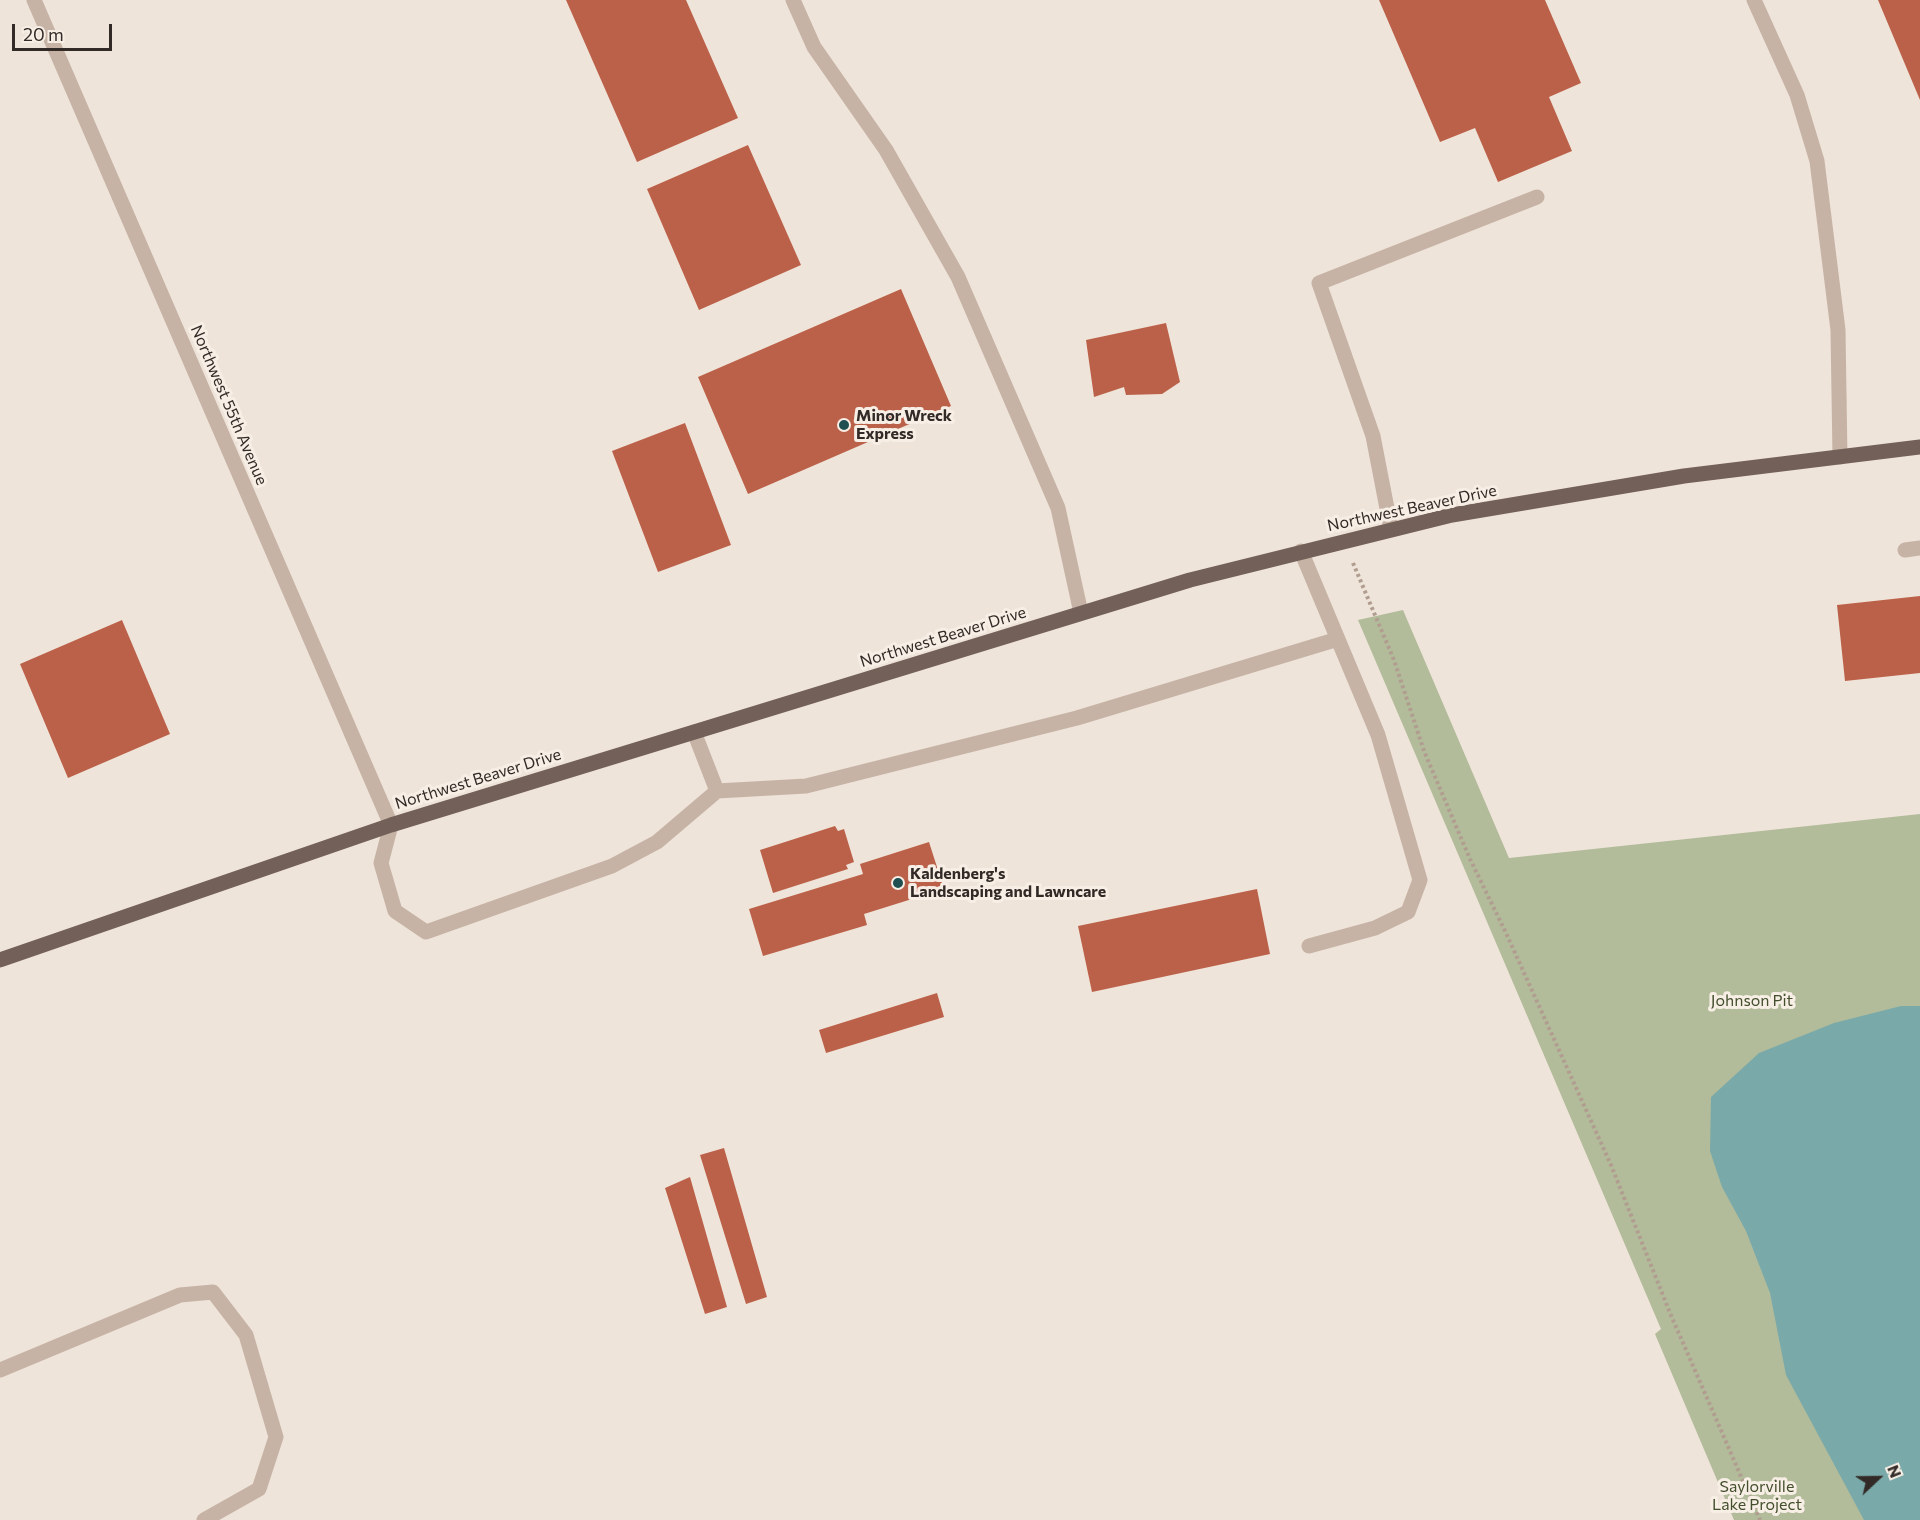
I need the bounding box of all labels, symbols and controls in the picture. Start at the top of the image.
scale bar [15,12,116,50]
text: 20 m [23,23,64,45]
street label: Northwest 55th Avenue [187,322,271,488]
place label: Minor Wreck Express [856,406,952,444]
marker: Minor Wreck Express [837,418,851,432]
street label: Northwest Beaver Drive [1325,481,1499,535]
street label: Northwest Beaver Drive [858,603,1028,671]
street label: Northwest Beaver Drive [393,745,563,813]
place label: Kaldenberg's Landscaping and Lawncare [910,864,1106,902]
marker: Kaldenberg's Landscaping and Lawncare [891,876,905,890]
park label: Johnson Pit [1711,991,1793,1011]
north arrow [1848,1448,1908,1508]
text: N [1884,1462,1906,1480]
park label: Saylorville Lake Project [1712,1477,1802,1515]

